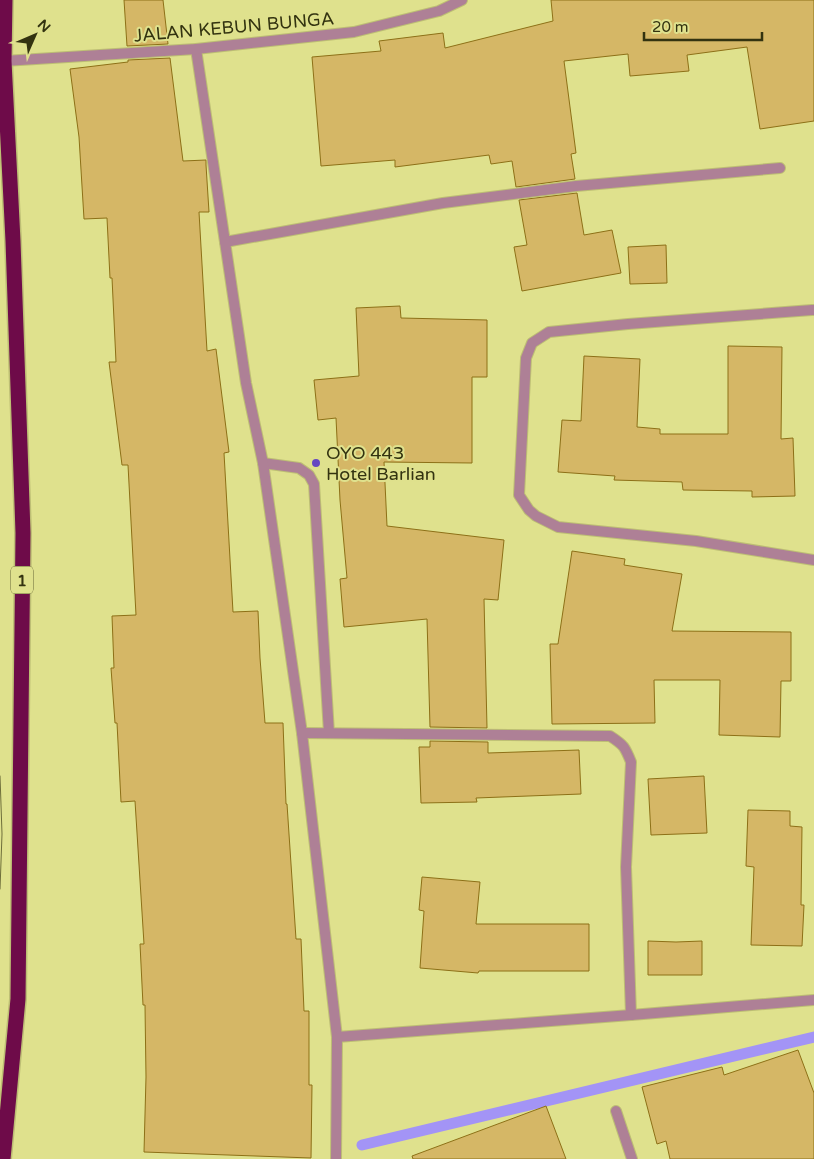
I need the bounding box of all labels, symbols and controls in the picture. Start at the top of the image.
street label: JALAN KEBUN BUNGA [133,7,335,47]
north arrow [10,10,60,60]
scale bar [644,10,762,42]
text: N [34,16,54,36]
text: 20 m [652,18,689,36]
place label: OYO 443 Hotel Barlian [326,442,436,485]
marker: OYO 443 Hotel Barlian [310,457,322,469]
road number: 1 [11,566,33,594]

